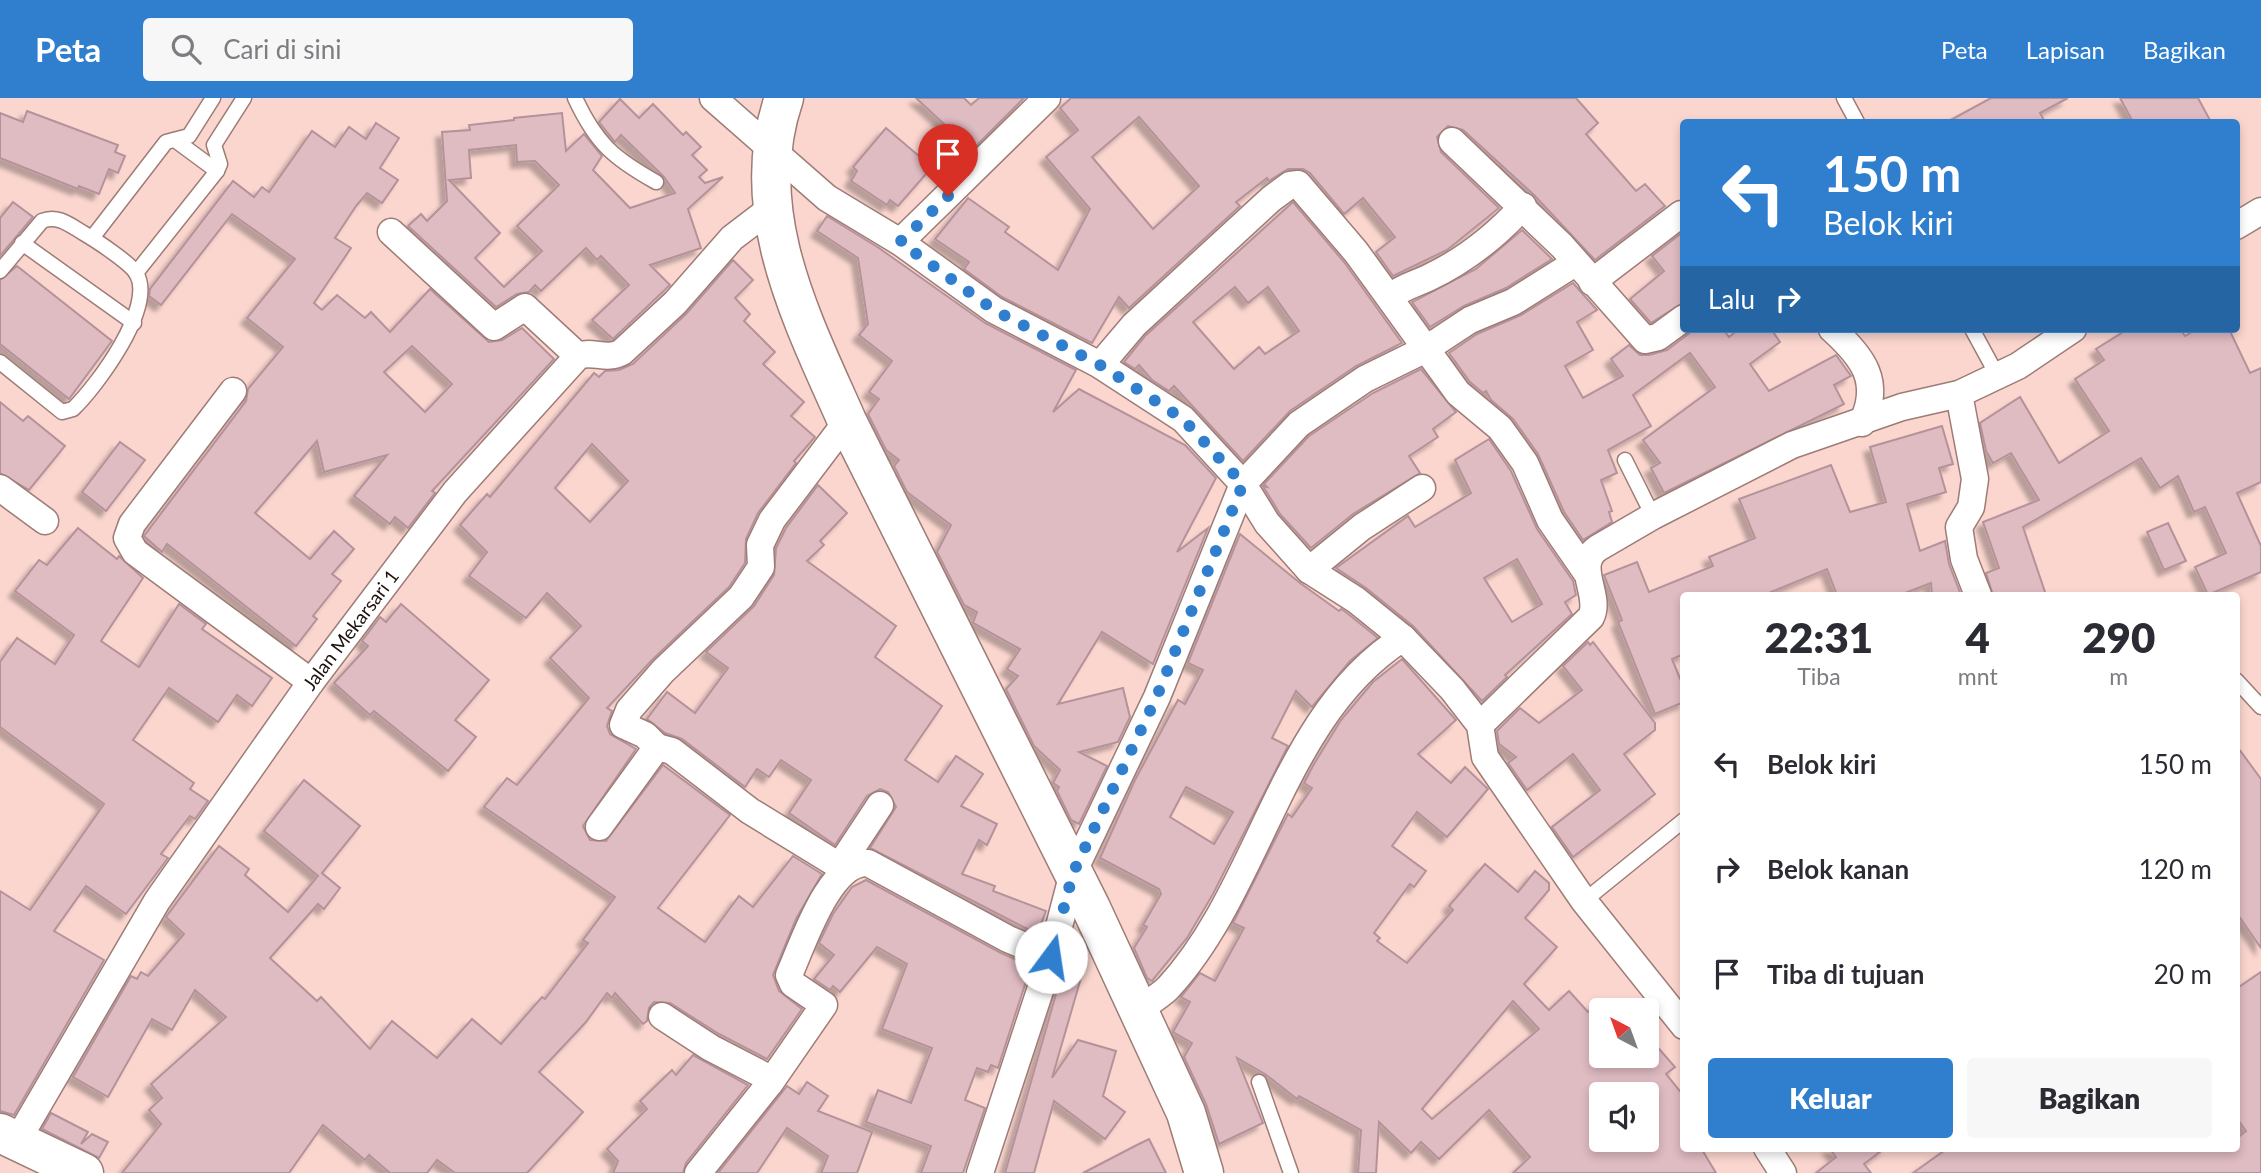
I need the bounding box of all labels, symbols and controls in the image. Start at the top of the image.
search box [143,18,633,81]
text: Peta [35,29,101,69]
icon: search [167,30,205,68]
text: Cari di sini [223,33,342,65]
text: Peta [1941,35,1988,64]
text: Lapisan [2026,35,2105,64]
text: Bagikan [2143,35,2226,64]
pin [918,124,978,196]
icon: arrive [929,135,967,173]
text: 150 m [1823,144,1961,202]
icon: left [1708,147,1799,238]
text: Belok kiri [1823,203,1954,242]
icon: right [1769,280,1807,318]
text: Lalu [1708,283,1755,315]
street label: Jalan Mekarsari 1 [297,565,403,694]
text: 22:31 [1765,612,1873,662]
text: 4 [1966,612,1990,662]
text: 290 [2082,612,2155,662]
text: Tiba [1797,662,1841,690]
text: mnt [1958,662,1998,690]
text: m [2109,662,2128,690]
icon: left [1708,745,1746,783]
text: Belok kiri [1767,748,1876,780]
text: 150 m [2139,748,2212,780]
icon: right [1708,850,1746,888]
text: Belok kanan [1767,853,1909,885]
text: 120 m [2139,853,2212,885]
position arrow [1014,920,1088,994]
icon: arrive [1708,955,1746,993]
text: Tiba di tujuan [1767,958,1925,990]
text: 20 m [2154,958,2212,990]
north arrow [1589,998,1659,1068]
map controls [1589,998,1659,1152]
button: Keluar [1708,1058,1953,1138]
button: Bagikan [1967,1058,2212,1138]
button: sound [1589,1082,1659,1152]

